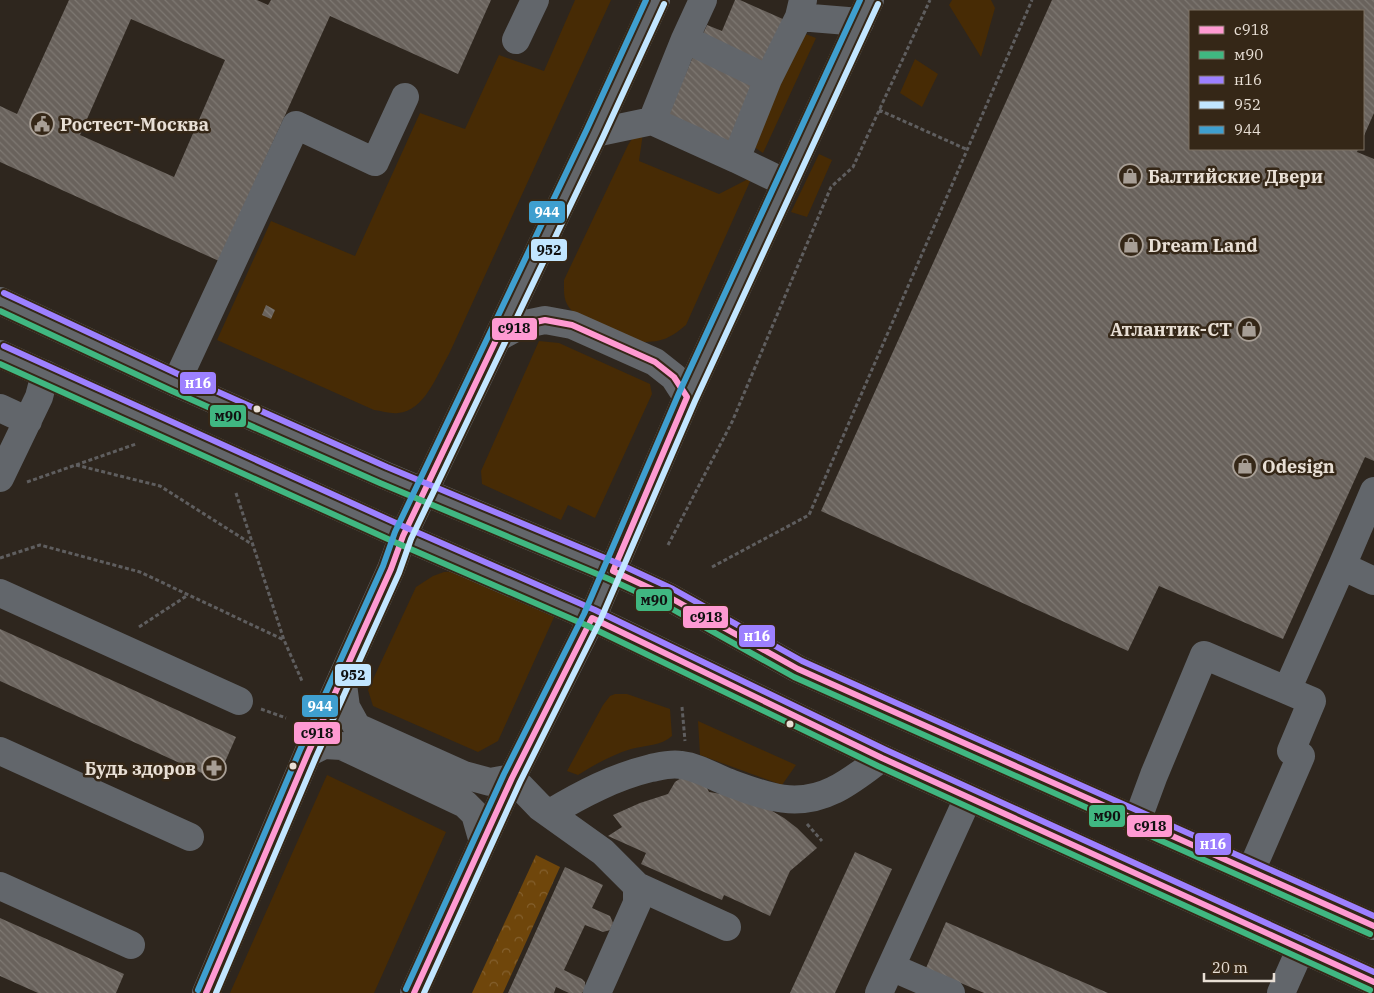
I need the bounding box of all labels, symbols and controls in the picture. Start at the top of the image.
legend [1189,10,1364,150]
text: с918 [1234,20,1269,39]
text: м90 [1234,45,1263,64]
text: н16 [1234,70,1262,89]
text: 952 [1234,95,1261,114]
public building icon: Ростест-Москва [29,111,55,137]
place label: Ростест-Москва [60,113,209,136]
text: 944 [1234,120,1261,139]
shop icon: Балтийские Двери [1117,163,1143,189]
place label: Балтийские Двери [1148,165,1323,188]
line badge: 944 [528,200,566,224]
text: 944 [534,203,560,221]
shop icon: Dream Land [1118,232,1144,258]
place label: Dream Land [1148,234,1258,257]
line badge: 952 [530,238,568,262]
text: 952 [536,241,562,259]
shop icon: Атлантик-СТ [1236,316,1262,342]
line badge: с918 [491,317,538,341]
place label: Атлантик-СТ [1110,318,1232,341]
text: с918 [498,319,530,337]
line badge: н16 [179,371,217,395]
text: н16 [185,374,211,392]
line badge: м90 [209,404,247,428]
unlabelled marker [252,404,262,414]
text: м90 [214,407,242,425]
shop icon: Odesign [1232,453,1258,479]
place label: Odesign [1262,455,1335,478]
line badge: м90 [635,588,673,612]
text: м90 [640,591,668,609]
line badge: с918 [682,605,729,629]
text: с918 [690,608,722,626]
line badge: н16 [738,624,776,648]
text: н16 [744,627,770,645]
line badge: 952 [334,663,372,687]
text: 952 [340,666,366,684]
line badge: 944 [301,694,339,718]
text: 944 [307,697,333,715]
unlabelled marker [785,719,795,729]
line badge: с918 [293,721,341,745]
text: с918 [301,724,333,742]
pharmacy icon: Будь здоров [201,755,227,781]
place label: Будь здоров [85,757,196,780]
unlabelled marker [288,761,298,771]
line badge: м90 [1088,804,1126,828]
text: м90 [1093,807,1121,825]
line badge: с918 [1126,814,1173,838]
text: с918 [1134,817,1166,835]
line badge: н16 [1194,832,1232,856]
text: н16 [1200,835,1226,853]
scale bar [1204,950,1274,982]
text: 20 m [1212,958,1248,977]

